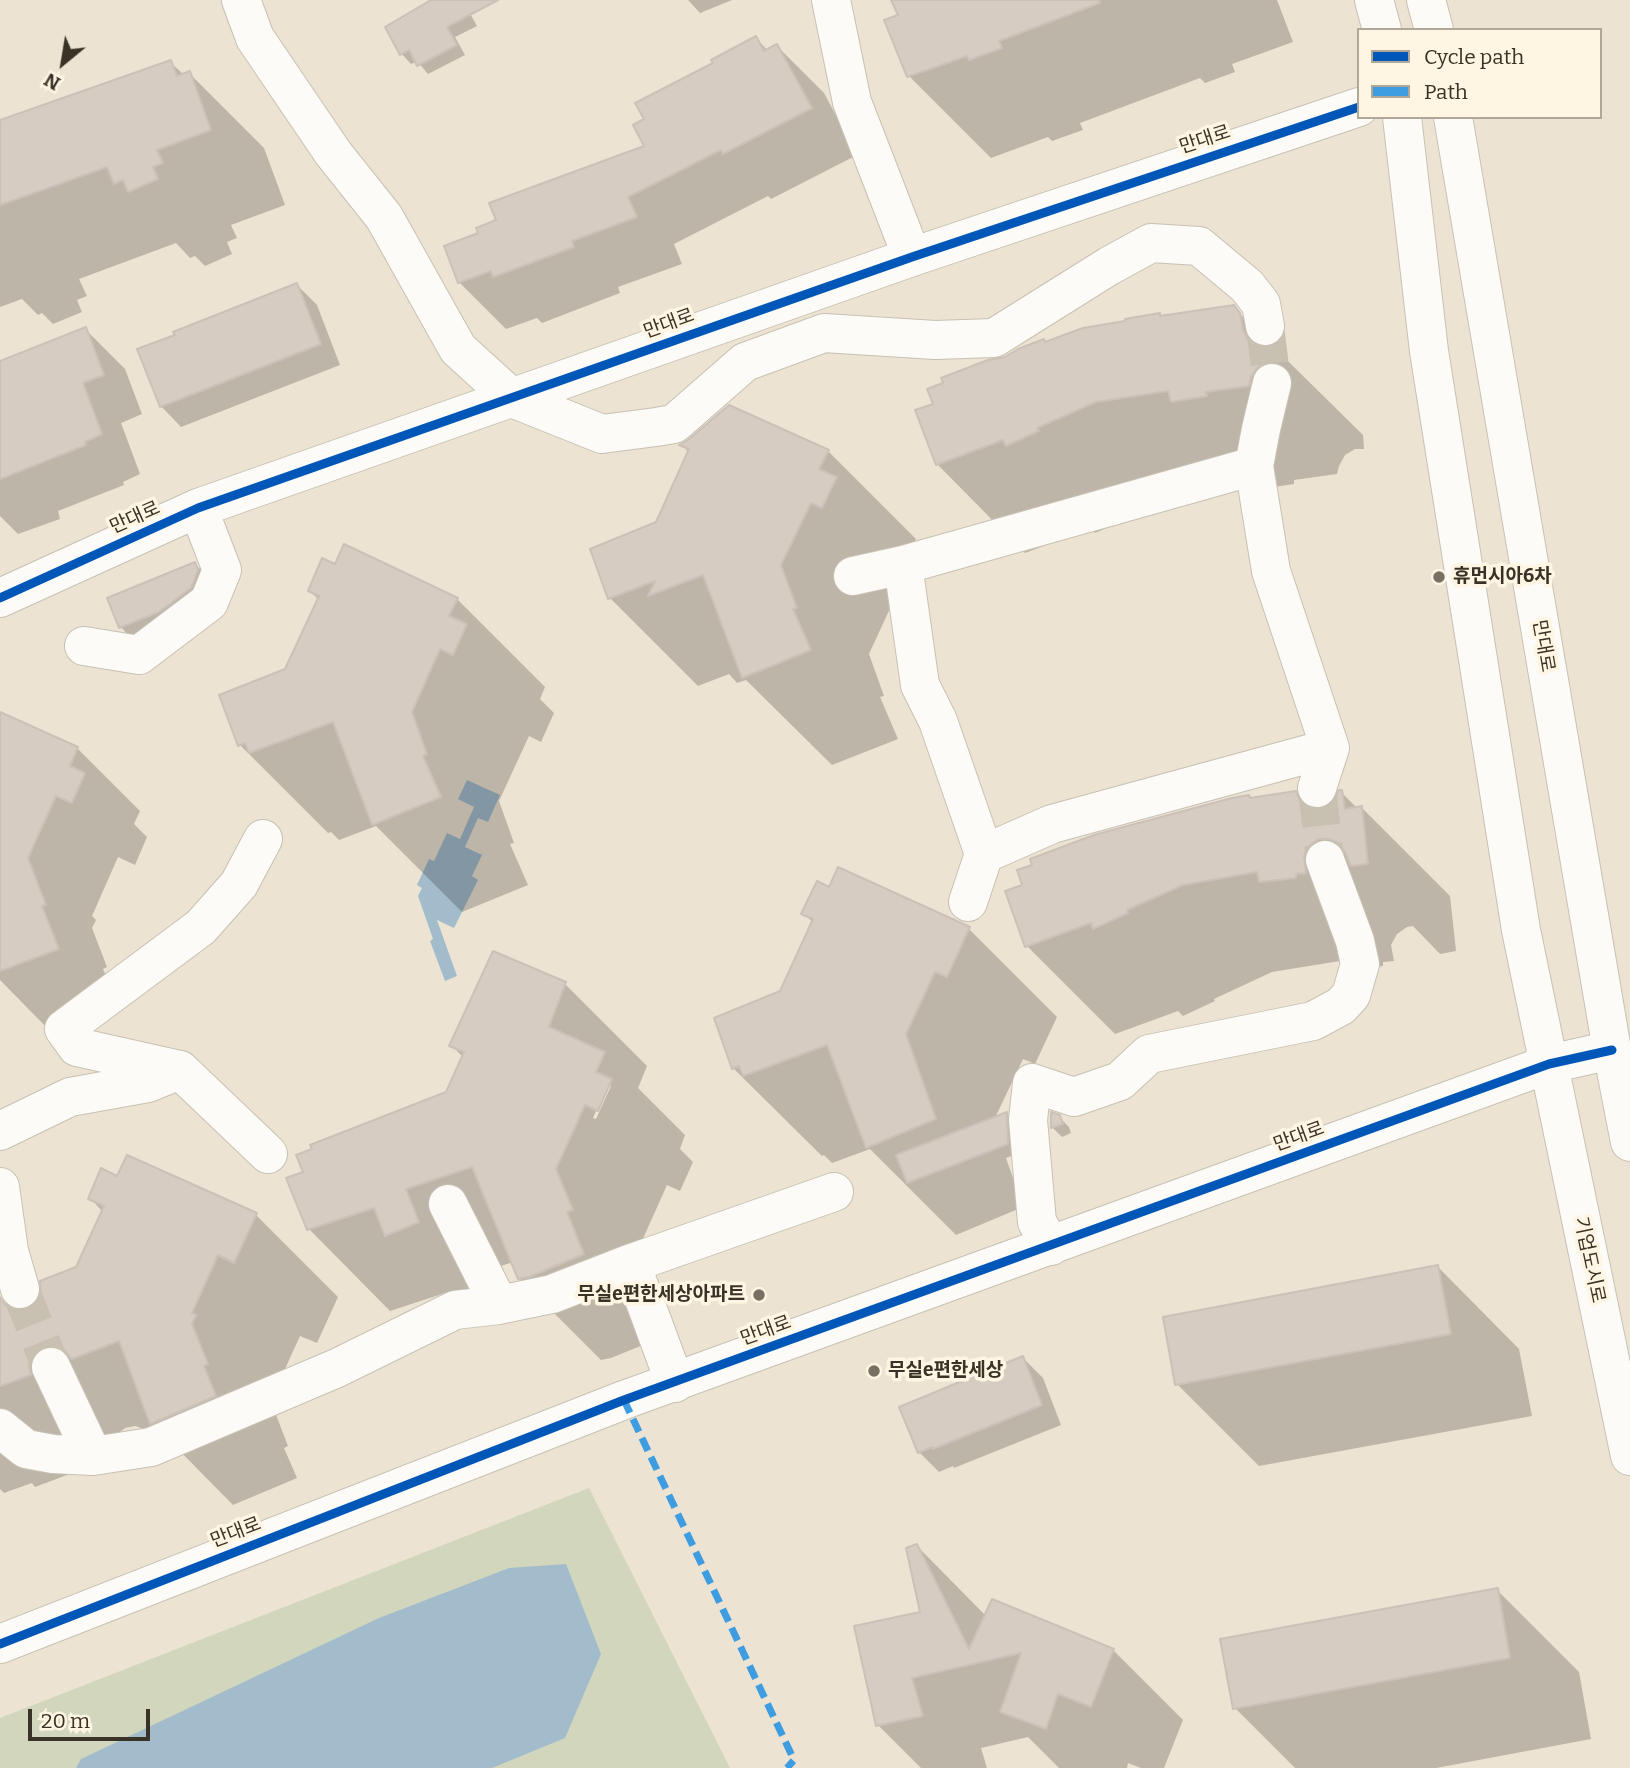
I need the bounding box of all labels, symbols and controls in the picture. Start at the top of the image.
north arrow [28,28,98,98]
legend [1357,28,1602,119]
text: Cycle path [1424,44,1524,70]
text: N [40,68,64,95]
text: Path [1424,79,1468,105]
street label: 만대로 [1177,121,1233,159]
street label: 만대로 [640,304,698,344]
street label: 만대로 [106,497,164,539]
place label: 휴먼시아6차 [1453,566,1552,588]
marker: 휴먼시아6차 [1431,569,1447,585]
street label: 만대로 [1527,618,1559,674]
street label: 만대로 [1270,1117,1328,1157]
street label: 기업도시로 [1569,1215,1609,1305]
place label: 무실e편한세상아파트 [577,1284,745,1306]
marker: 무실e편한세상아파트 [751,1287,767,1303]
street label: 만대로 [737,1311,795,1351]
place label: 무실e편한세상 [888,1360,1003,1382]
marker: 무실e편한세상 [866,1363,882,1379]
street label: 만대로 [207,1513,265,1553]
scale bar [32,1694,154,1738]
text: 20 m [41,1708,90,1734]

